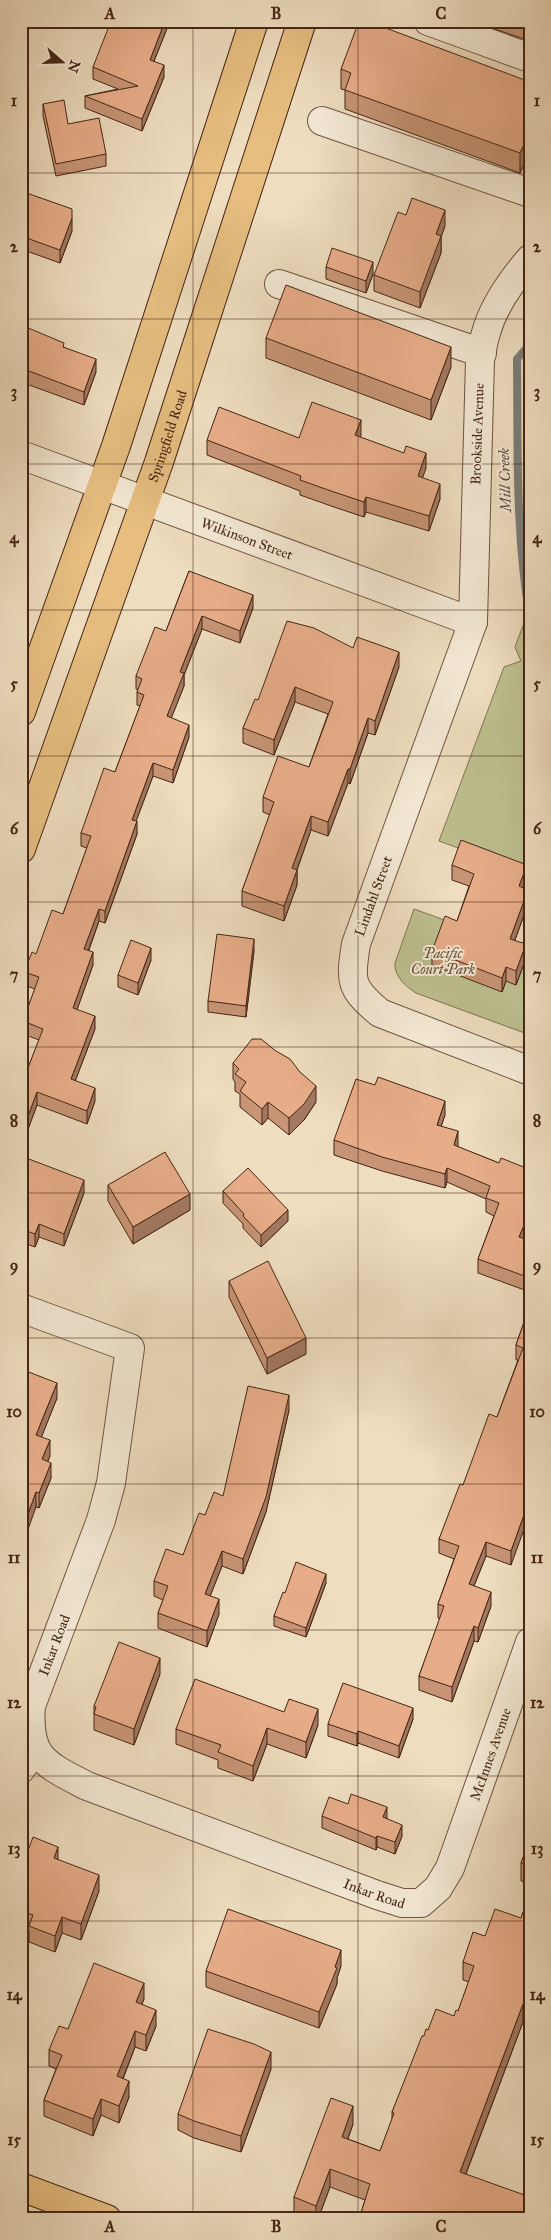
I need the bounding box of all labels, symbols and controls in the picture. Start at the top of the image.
text: A [104,4,116,23]
text: B [271,4,281,23]
text: C [436,4,447,23]
north arrow [38,38,88,88]
text: N [64,58,84,75]
text: 1 [11,91,18,110]
text: 1 [534,91,541,110]
text: 2 [10,237,19,256]
text: 2 [533,237,542,256]
text: 3 [11,382,17,402]
text: 3 [534,382,540,402]
street label: Brookside Avenue [467,383,488,485]
street label: Springfield Road [144,388,191,485]
water label: Mill Creek [495,447,515,514]
street label: Wilkinson Street [199,514,295,564]
text: 4 [10,528,20,548]
text: 4 [533,528,543,548]
text: 5 [10,674,18,693]
text: 5 [533,674,541,693]
text: 6 [10,819,19,838]
text: 6 [533,819,542,838]
street label: Lindahl Street [351,854,396,939]
park label: Pacific Court Park [411,945,476,978]
text: 7 [10,965,19,984]
text: 7 [533,965,542,984]
text: 8 [10,1111,18,1130]
text: 8 [533,1111,541,1130]
text: 9 [10,1256,18,1276]
text: 9 [533,1256,541,1276]
text: 10 [6,1402,22,1421]
text: 10 [529,1402,545,1421]
text: 11 [8,1548,21,1567]
text: 11 [531,1548,544,1567]
street label: Inkar Road [35,1612,74,1678]
text: 12 [7,1693,22,1712]
text: 12 [530,1693,545,1712]
street label: McInnes Avenue [467,1705,515,1803]
text: 13 [8,1839,20,1859]
text: 13 [531,1839,543,1859]
street label: Inkar Road [341,1875,407,1912]
text: 14 [6,1985,23,2005]
text: 14 [529,1985,546,2005]
text: 15 [7,2130,21,2149]
text: 15 [530,2130,544,2149]
text: A [104,2217,116,2236]
text: B [271,2217,281,2236]
text: C [436,2217,447,2236]

